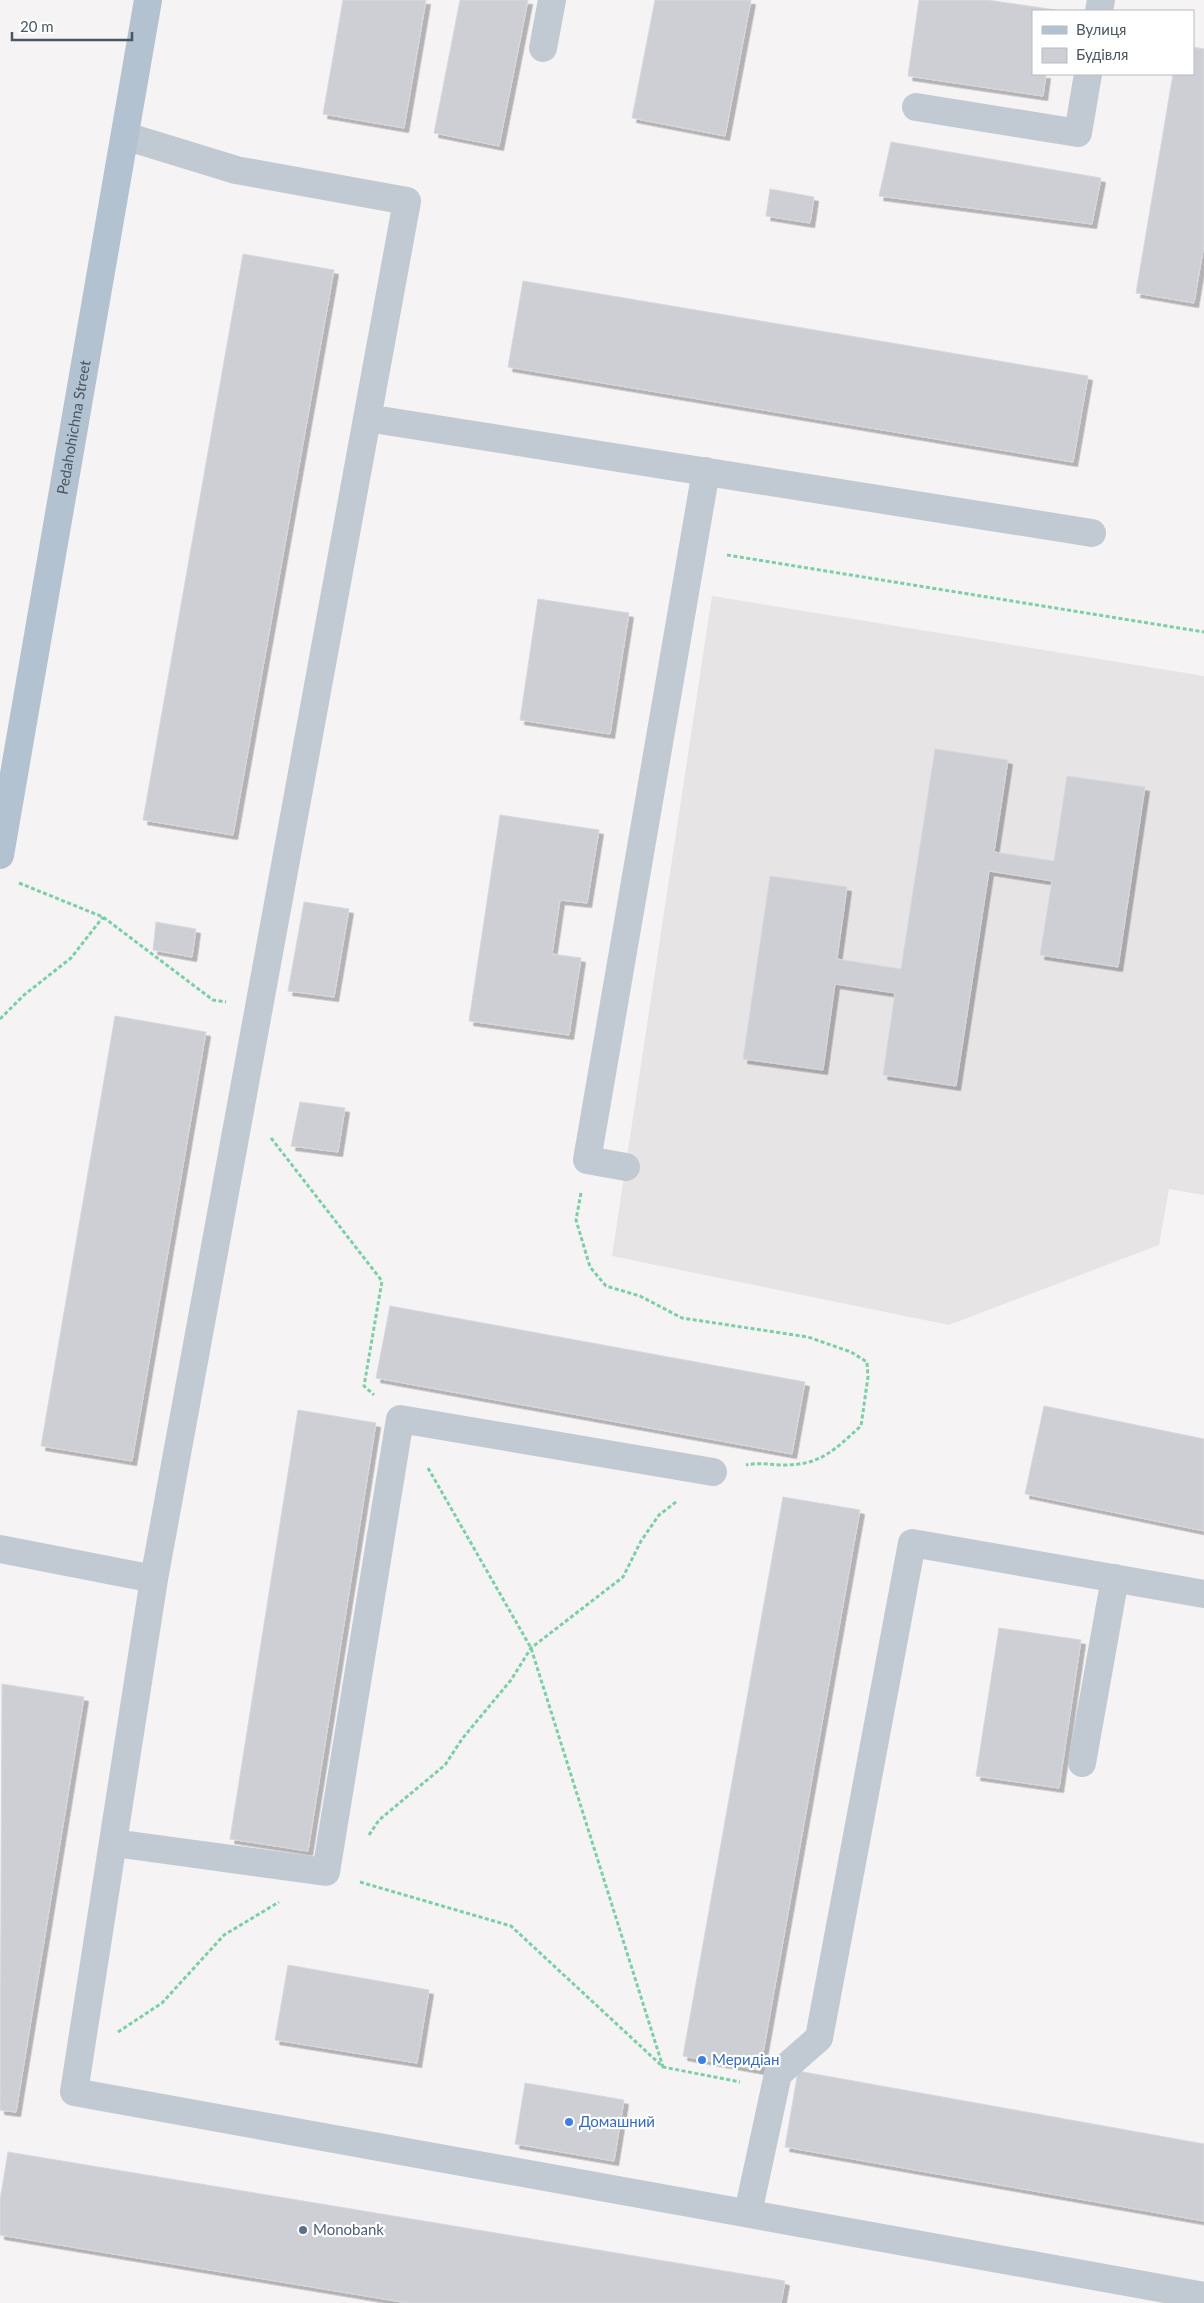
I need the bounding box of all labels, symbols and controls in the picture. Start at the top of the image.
scale bar [12,10,132,42]
legend [1032,10,1194,75]
text: 20 m [20,17,54,35]
text: Вулиця [1076,20,1126,38]
text: Будівля [1076,45,1128,63]
street label: Pedahohichna Street [53,358,94,496]
place label: Меридіан [712,2050,779,2068]
marker: Меридіан [696,2054,708,2066]
place label: Домашний [579,2112,655,2130]
marker: Домашний [563,2116,575,2128]
place label: Monobank [313,2220,384,2238]
marker: Monobank [297,2224,309,2236]

